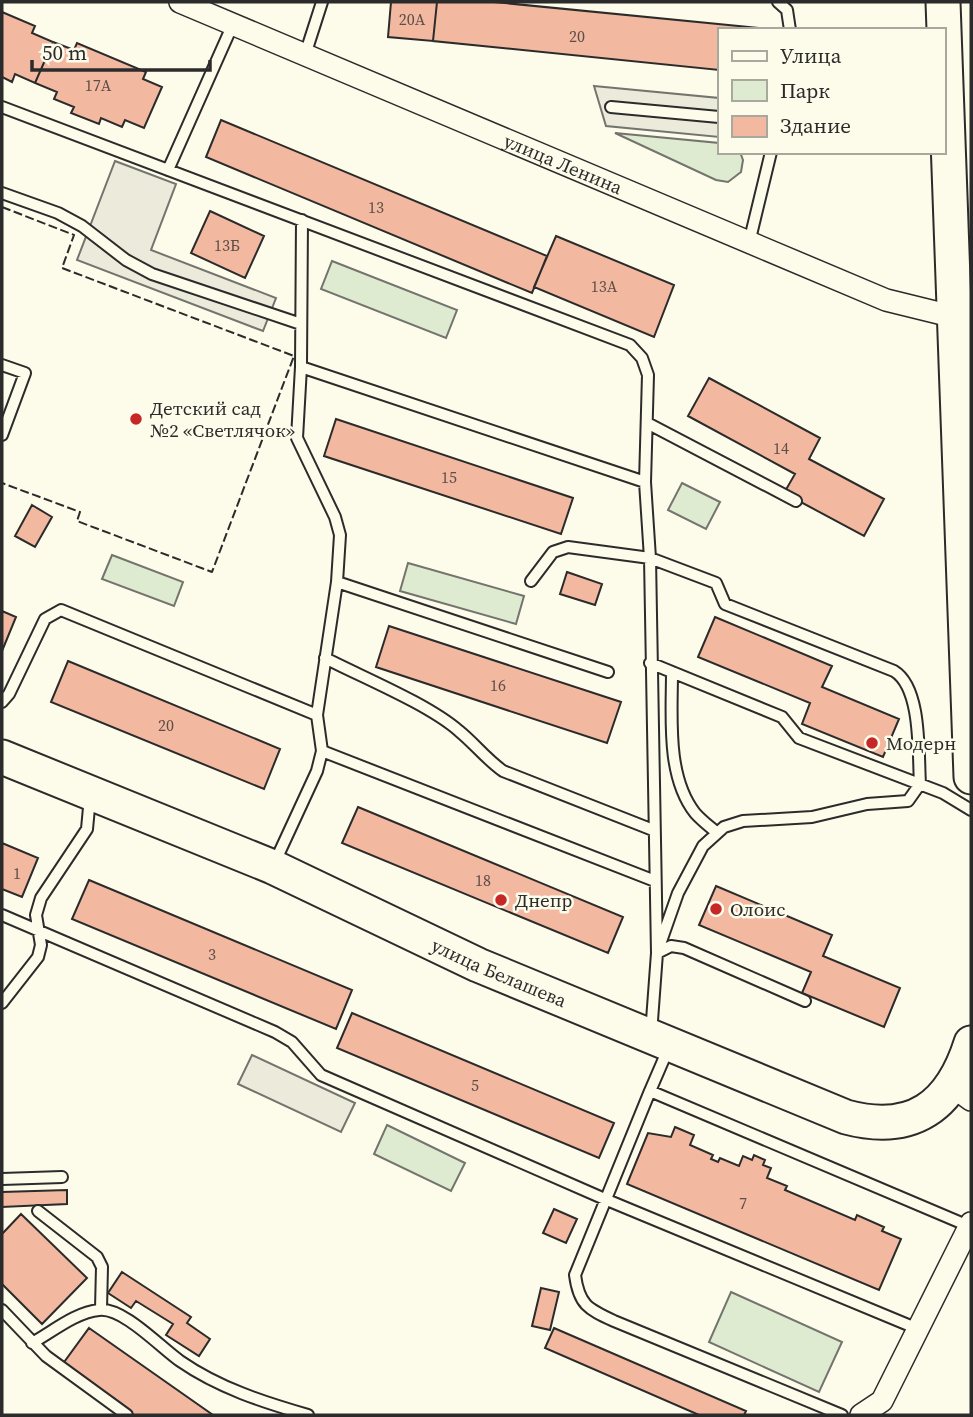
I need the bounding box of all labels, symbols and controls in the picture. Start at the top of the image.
house number: 20А [399,8,426,30]
house number: 20 [569,25,585,47]
scale bar [32,28,210,72]
legend [718,28,945,154]
text: 50 m [42,38,87,67]
text: Улица [780,41,842,70]
house number: 17А [85,74,112,96]
text: Парк [780,76,830,105]
text: Здание [780,111,851,140]
street label: улица Ленина [500,127,627,200]
house number: 13 [368,196,384,218]
house number: 13Б [214,234,240,256]
house number: 13А [591,275,618,297]
place label: Детский сад №2 «Светлячок» [150,395,295,443]
marker: Детский сад №2 «Светлячок» [128,411,144,427]
house number: 14 [773,437,789,459]
house number: 15 [441,466,457,488]
house number: 16 [490,674,506,696]
house number: 20 [158,714,174,736]
place label: Модерн [886,730,956,756]
marker: Модерн [864,735,880,751]
house number: 1 [13,862,21,884]
house number: 18 [475,869,491,891]
place label: Днепр [515,887,572,913]
marker: Днепр [493,892,509,908]
place label: Олоис [730,896,785,922]
marker: Олоис [708,901,724,917]
street label: улица Белашева [427,932,571,1013]
house number: 3 [208,943,216,965]
house number: 5 [471,1074,479,1096]
house number: 7 [739,1192,747,1214]

